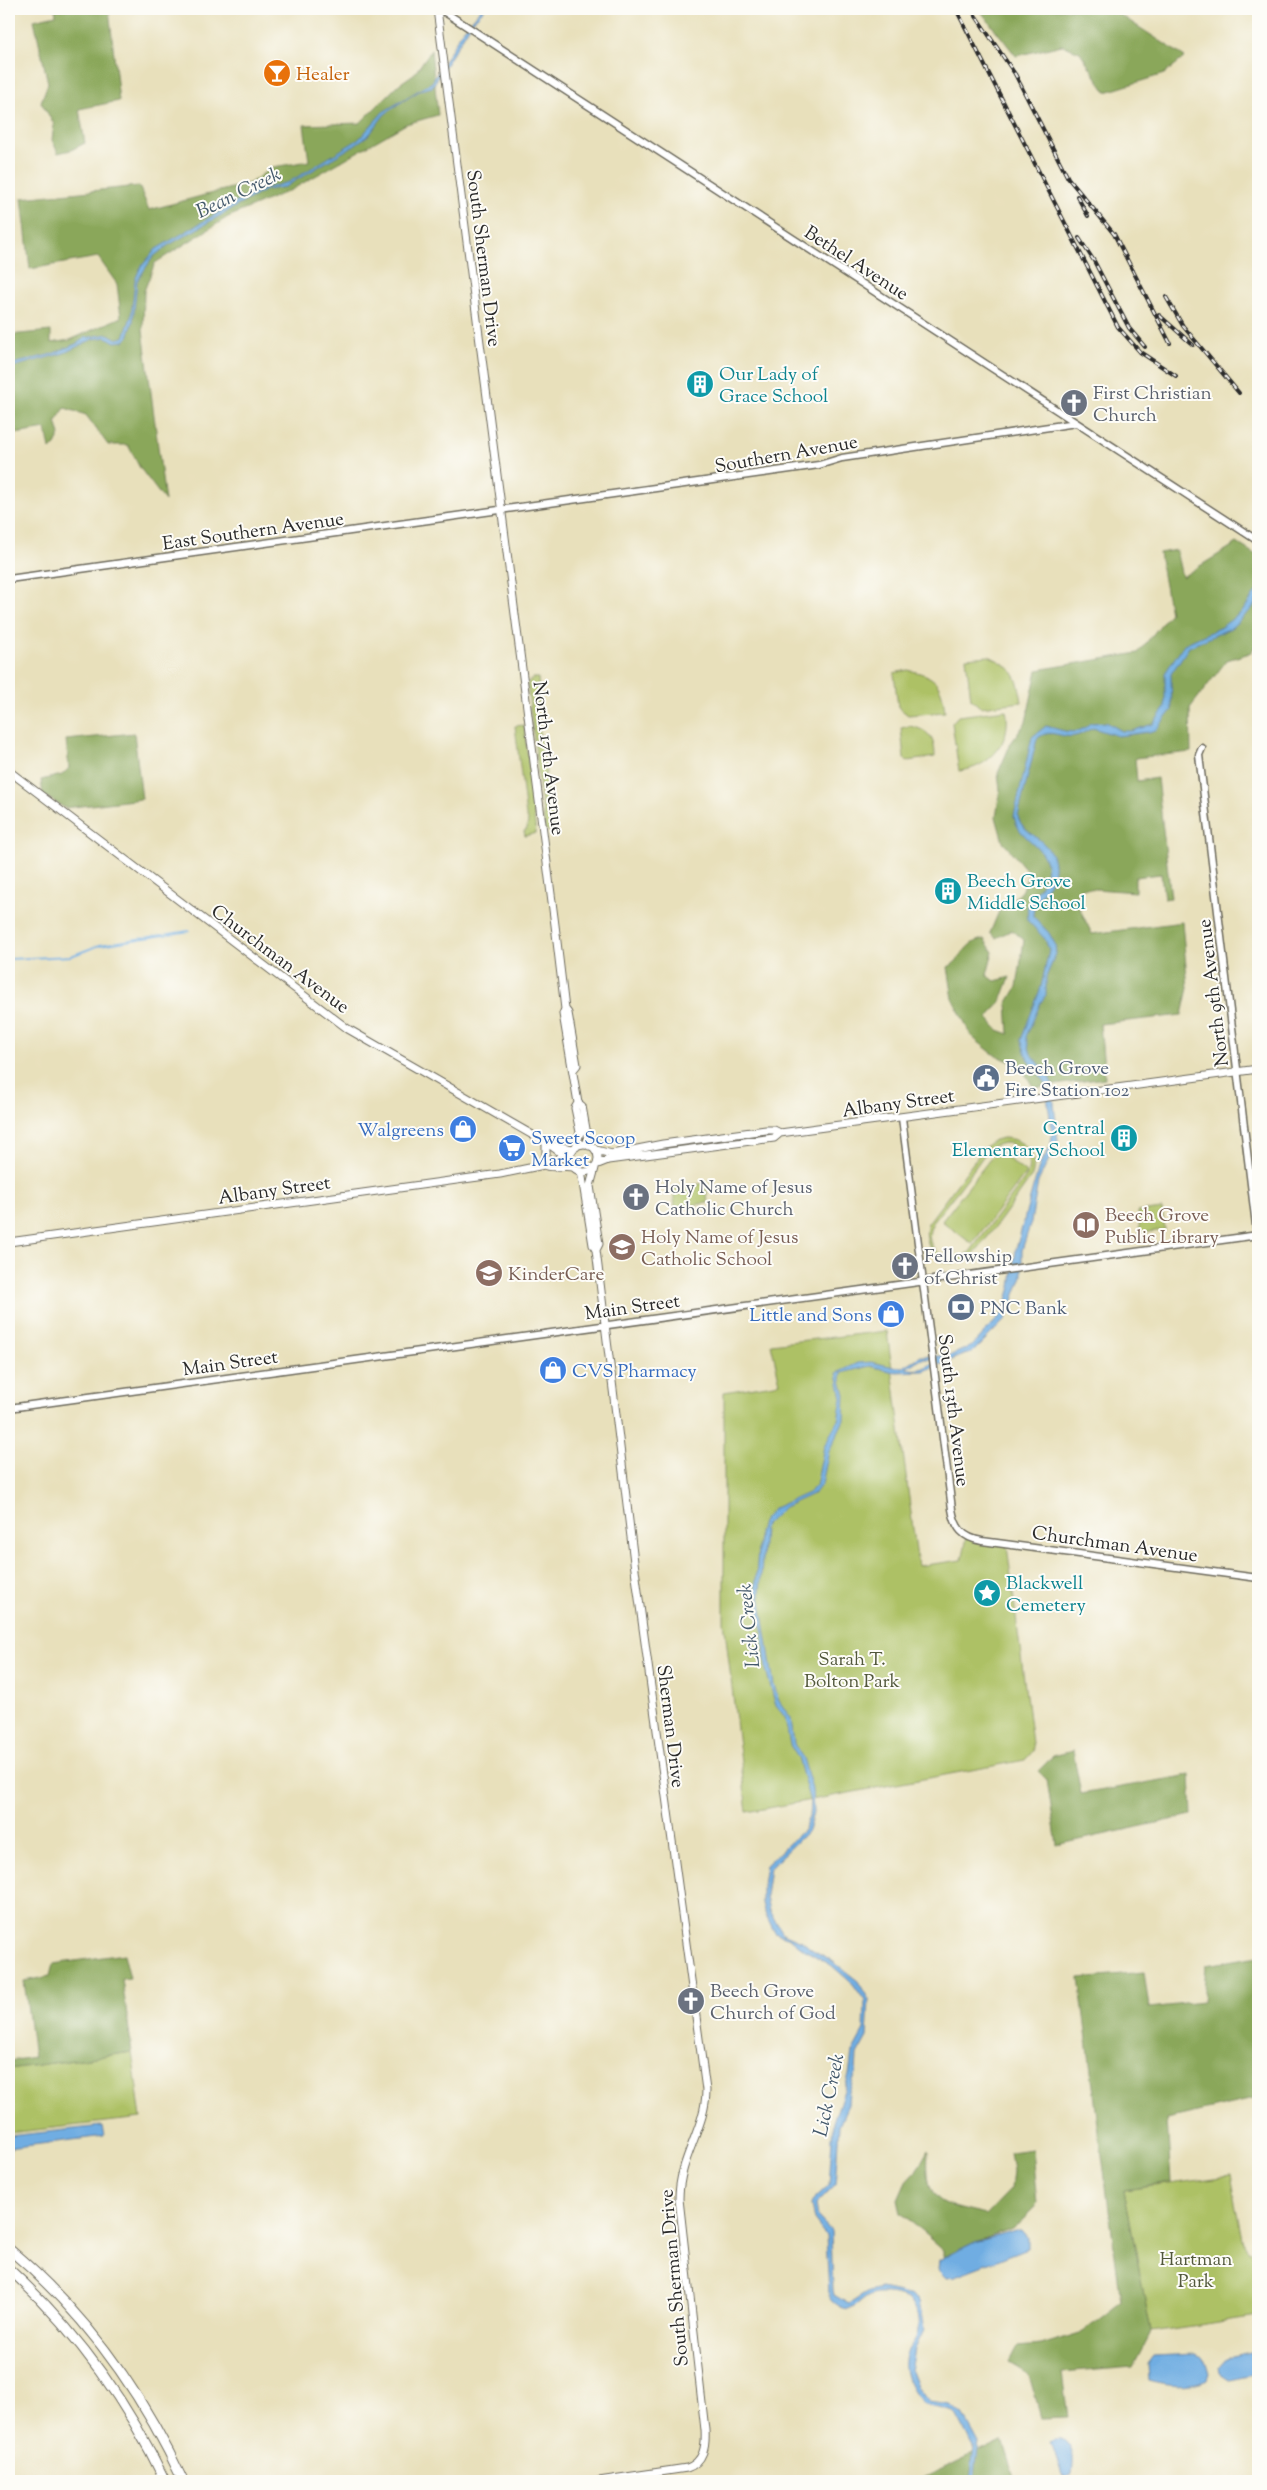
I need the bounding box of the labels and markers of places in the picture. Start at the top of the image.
bar icon: Healer [262,58,292,88]
place label: Healer [296,62,350,89]
place label: Our Lady of Grace School [719,362,828,411]
building icon: Our Lady of Grace School [685,369,715,399]
place label: First Christian Church [1093,381,1212,430]
church icon: First Christian Church [1059,388,1089,418]
place label: Beech Grove Middle School [967,869,1086,918]
building icon: Beech Grove Middle School [933,876,963,906]
place label: Beech Grove Fire Station 102 [1005,1056,1130,1105]
public building icon: Beech Grove Fire Station 102 [971,1063,1001,1093]
shop icon: Walgreens [448,1114,478,1144]
place label: Central Elementary School [952,1116,1105,1165]
place label: Walgreens [357,1118,444,1145]
building icon: Central Elementary School [1109,1123,1139,1153]
place label: Sweet Scoop Market [531,1126,635,1175]
supermarket icon: Sweet Scoop Market [497,1133,527,1163]
place label: Holy Name of Jesus Catholic Church [655,1175,812,1224]
church icon: Holy Name of Jesus Catholic Church [621,1182,651,1212]
place label: Beech Grove Public Library [1105,1203,1220,1252]
library icon: Beech Grove Public Library [1071,1210,1101,1240]
place label: Holy Name of Jesus Catholic School [641,1225,798,1274]
school or university icon: Holy Name of Jesus Catholic School [607,1232,637,1262]
place label: Fellowship of Christ [924,1244,1012,1293]
church icon: Fellowship of Christ [890,1251,920,1281]
school or university icon: KinderCare [474,1258,504,1288]
place label: KinderCare [508,1262,604,1289]
bank icon: PNC Bank [946,1292,976,1322]
place label: PNC Bank [980,1296,1068,1323]
shop icon: Little and Sons [876,1299,906,1329]
place label: Little and Sons [749,1303,872,1330]
shop icon: CVS Pharmacy [538,1355,568,1385]
place label: CVS Pharmacy [572,1359,697,1386]
place label: Blackwell Cemetery [1006,1571,1086,1620]
place icon: Blackwell Cemetery [972,1578,1002,1608]
place label: Beech Grove Church of God [710,1979,836,2028]
church icon: Beech Grove Church of God [676,1986,706,2016]

